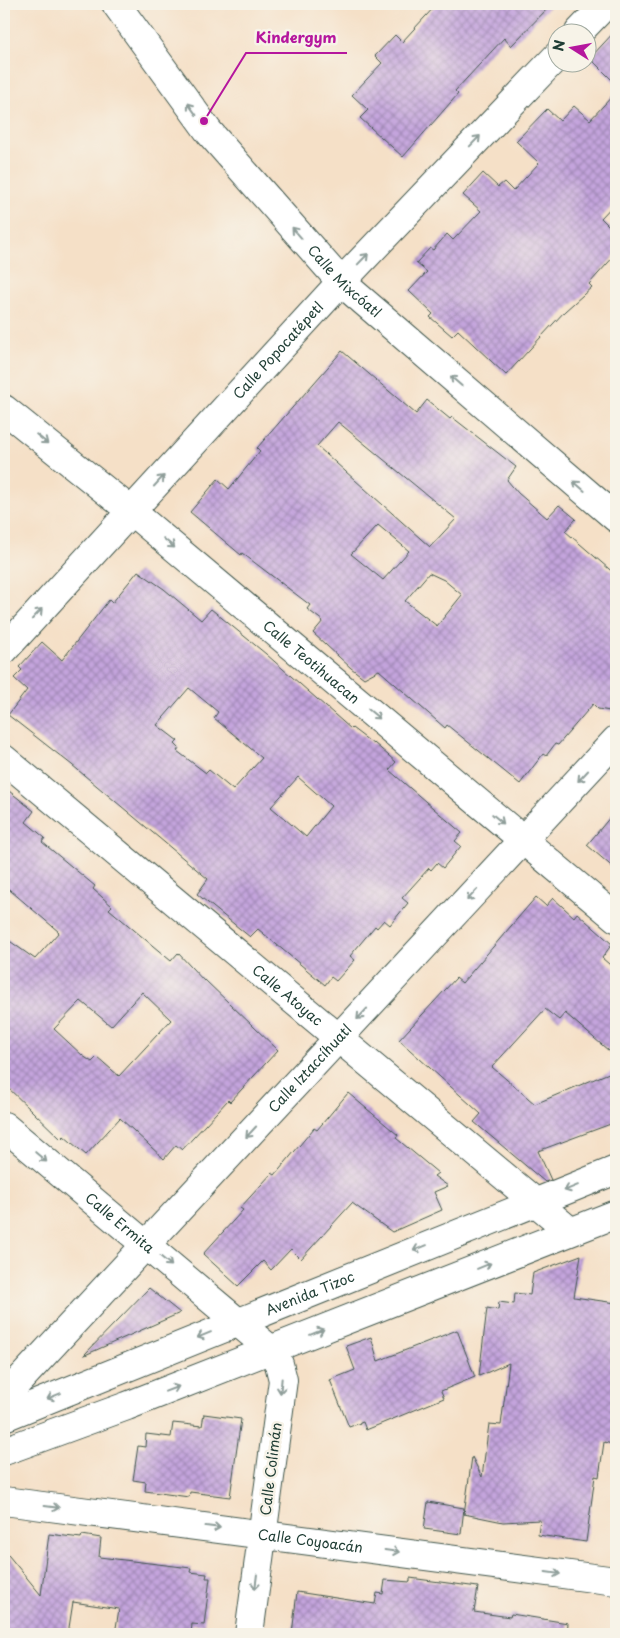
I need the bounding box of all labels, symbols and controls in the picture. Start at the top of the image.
north arrow [548,22,598,72]
callout: Kindergym [246,23,347,53]
text: Kindergym [256,25,336,48]
text: N [547,38,570,53]
one-way arrow [187,102,197,116]
one-way arrow [469,135,481,147]
one-way arrow [292,226,303,239]
street label: Calle Mixcóatl [303,240,386,322]
one-way arrow [357,253,369,265]
street label: Calle Popocatépetl [228,297,328,404]
one-way arrow [449,375,462,386]
one-way arrow [35,434,48,445]
one-way arrow [153,475,165,488]
one-way arrow [573,481,586,492]
one-way arrow [162,537,175,548]
one-way arrow [31,608,43,620]
street label: Calle Teotihuacan [258,615,364,709]
one-way arrow [367,709,380,720]
one-way arrow [577,769,589,782]
one-way arrow [492,813,505,824]
one-way arrow [466,888,478,901]
street label: Calle Atoyac [248,959,328,1031]
one-way arrow [356,1008,368,1020]
street label: Calle Iztaccíhuatl [263,1019,356,1117]
one-way arrow [245,1126,257,1139]
one-way arrow [34,1151,47,1162]
one-way arrow [564,1184,579,1193]
street label: Calle Ermita [81,1187,159,1258]
one-way arrow [413,1244,428,1254]
one-way arrow [159,1256,172,1267]
one-way arrow [476,1260,491,1270]
street label: Avenida Tizoc [262,1266,357,1320]
one-way arrow [308,1327,324,1336]
one-way arrow [197,1330,212,1340]
one-way arrow [277,1378,286,1394]
one-way arrow [164,1383,179,1393]
one-way arrow [47,1392,62,1402]
street label: Calle Colimán [254,1421,287,1517]
one-way arrow [44,1502,60,1512]
one-way arrow [205,1523,221,1533]
street label: Calle Coyoacán [257,1523,364,1558]
one-way arrow [383,1546,399,1556]
one-way arrow [544,1568,560,1578]
one-way arrow [251,1574,261,1590]

